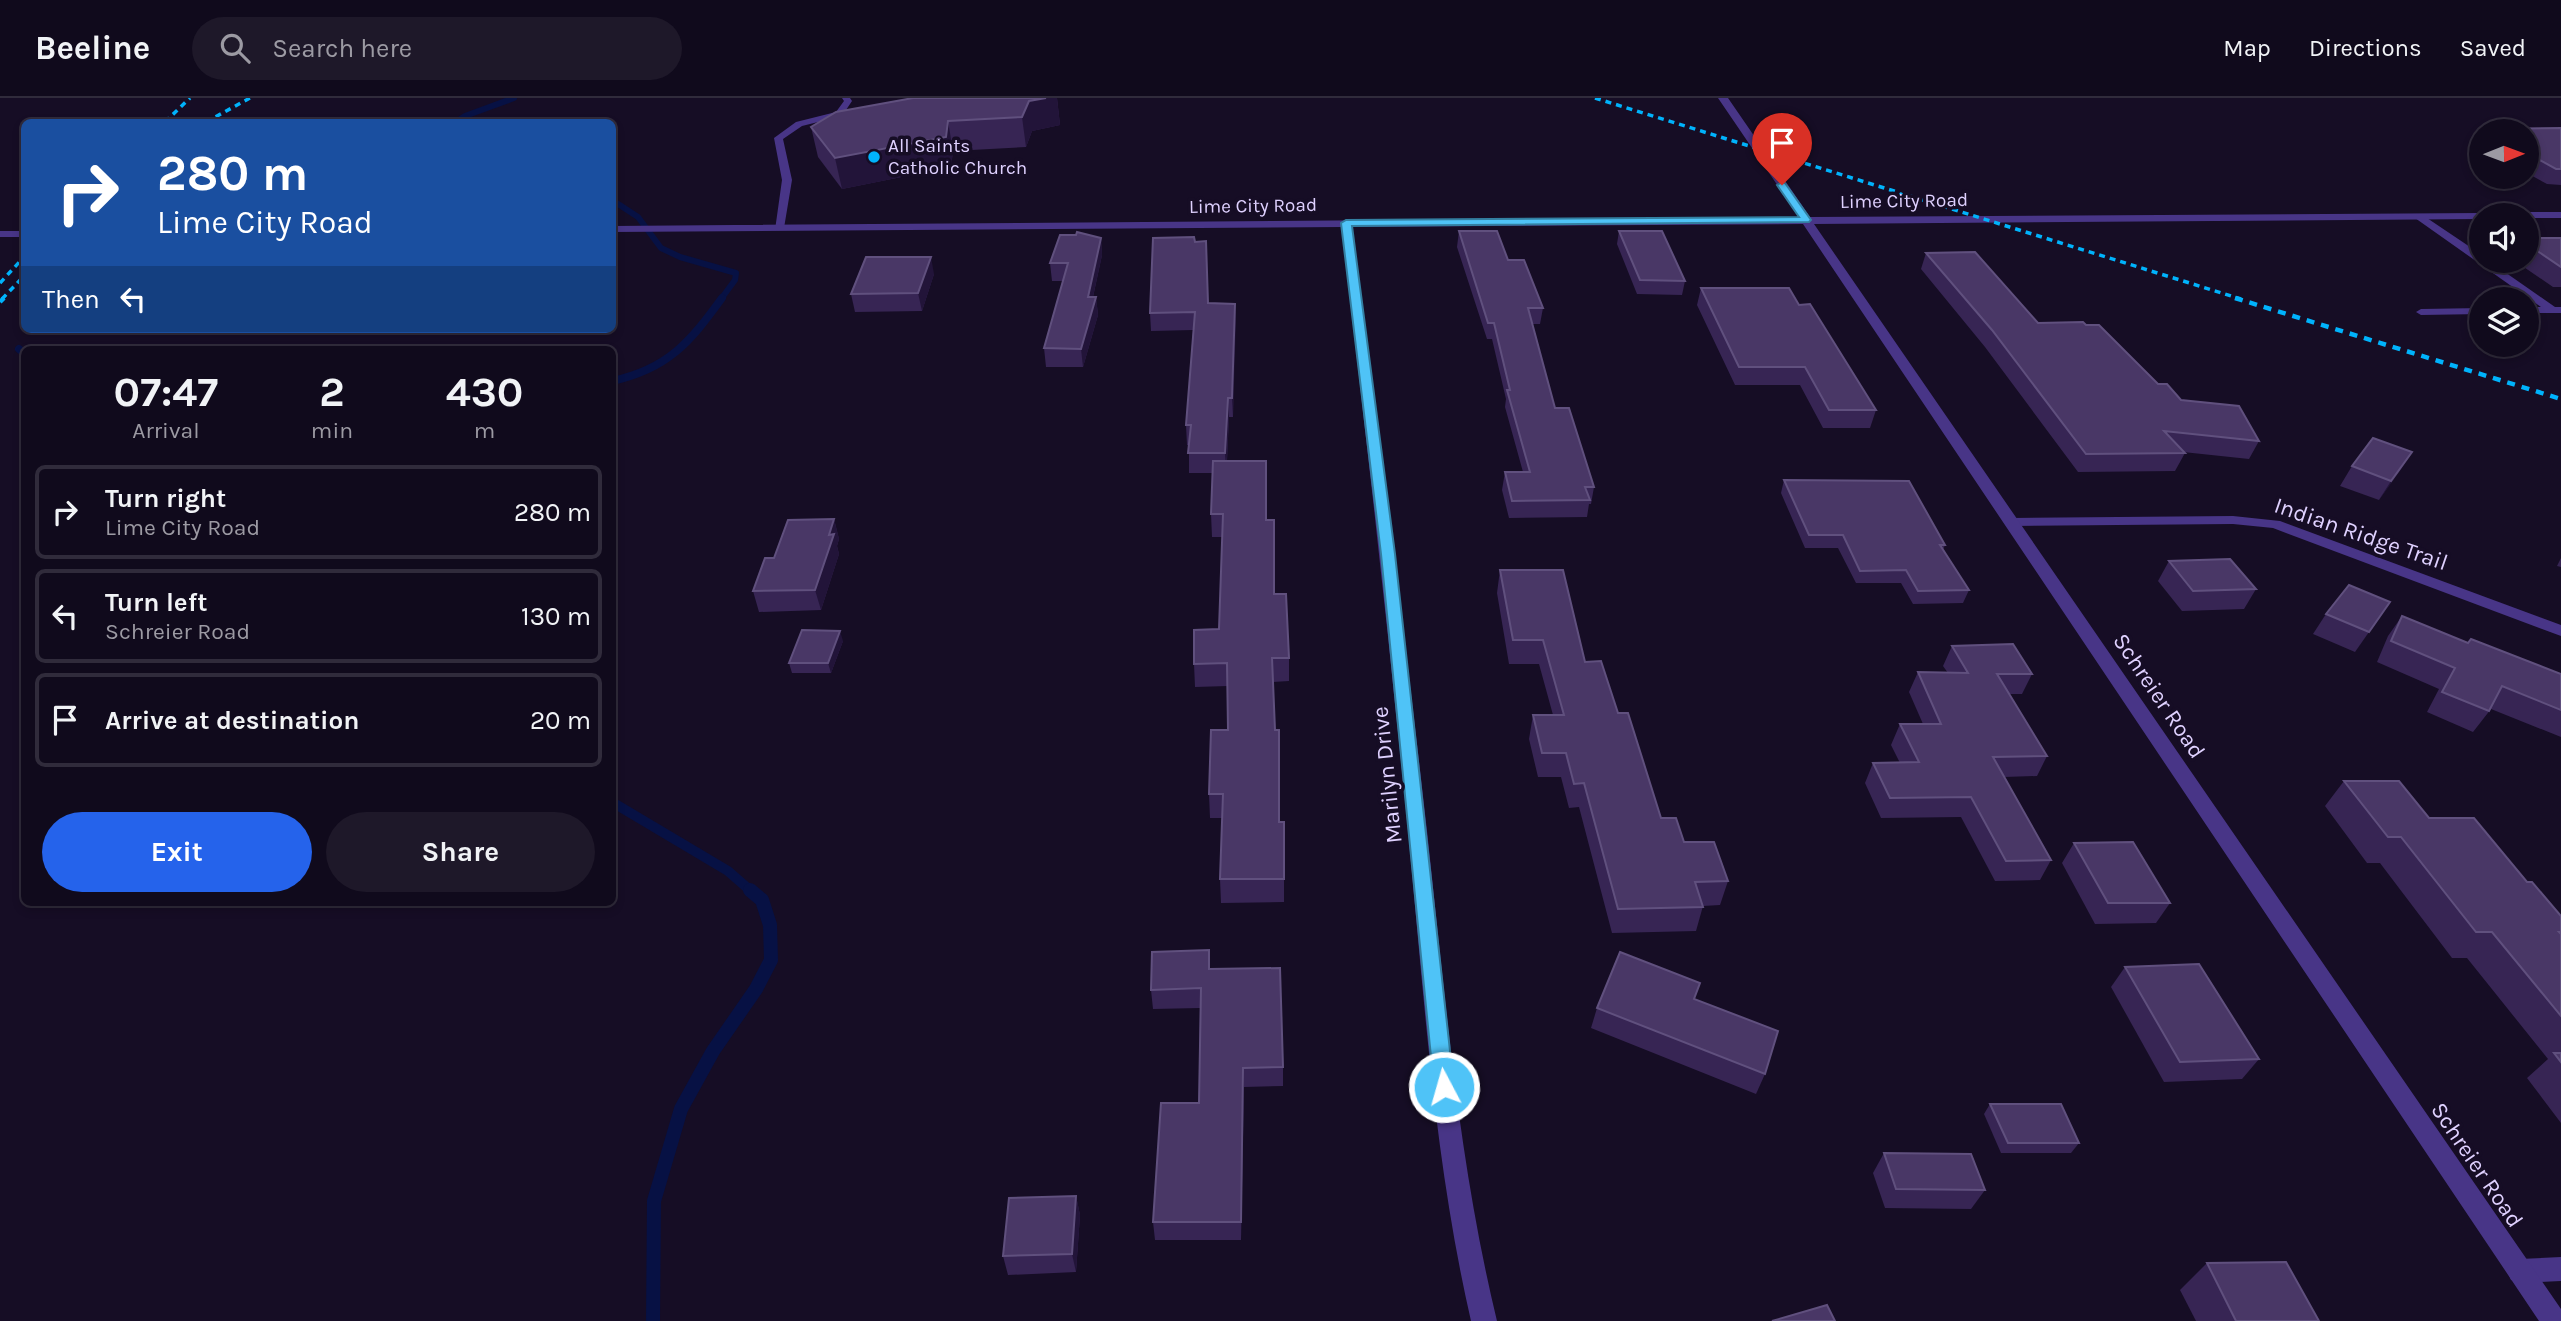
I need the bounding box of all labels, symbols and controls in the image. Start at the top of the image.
search box [192,17,682,80]
text: Beeline [35,29,150,67]
icon: search [216,29,254,67]
text: Search here [272,33,412,64]
text: Map [2223,34,2271,62]
text: Directions [2309,34,2422,62]
text: Saved [2460,34,2526,62]
pin [1752,113,1812,185]
north arrow [2469,119,2539,189]
map controls [2469,119,2539,357]
icon: arrive [1763,124,1801,162]
place label: All Saints Catholic Church [888,135,1027,179]
text: 280 m [157,145,308,202]
icon: right [42,147,133,238]
marker: All Saints Catholic Church [866,149,882,165]
street label: Lime City Road [1840,189,1968,213]
street label: Lime City Road [1189,194,1317,218]
button: sound [2469,203,2539,273]
text: Lime City Road [157,204,373,241]
icon: left [114,280,152,318]
text: Then [42,284,100,315]
button: layers [2469,287,2539,357]
text: 07:47 [114,367,218,417]
text: 2 [319,367,345,417]
text: 430 [446,367,523,417]
text: Arrival [132,417,200,444]
text: min [311,417,353,444]
text: m [474,417,495,444]
text: Turn right [105,483,226,514]
street label: Indian Ridge Trail [2271,492,2451,576]
icon: right [46,493,84,531]
text: 280 m [514,497,591,528]
text: Lime City Road [105,514,260,541]
text: Turn left [105,587,207,618]
icon: left [46,597,84,635]
text: 130 m [521,601,591,632]
text: Schreier Road [105,618,250,645]
street label: Schreier Road [2107,628,2211,764]
icon: arrive [46,701,84,739]
text: Arrive at destination [105,705,359,736]
text: 20 m [530,705,591,736]
street label: Marilyn Drive [1366,705,1408,845]
button: Exit [42,812,312,892]
button: Share [326,812,595,892]
position arrow [1407,1050,1481,1124]
street label: Schreier Road [2425,1097,2529,1233]

